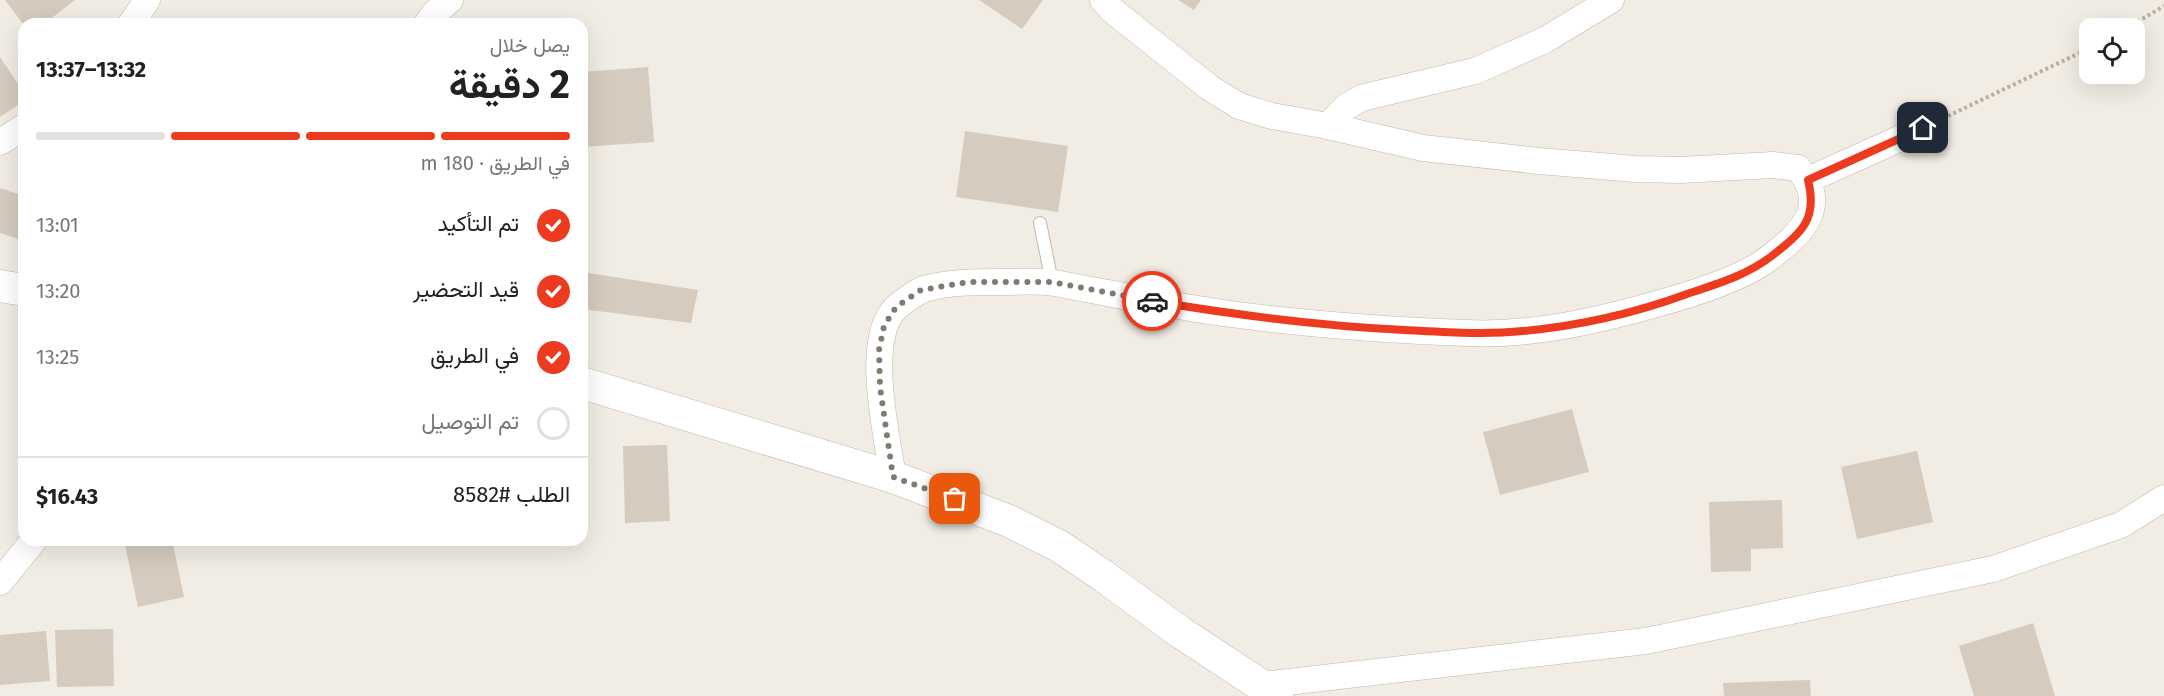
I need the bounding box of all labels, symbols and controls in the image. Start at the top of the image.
map controls [2079,18,2145,84]
button: locate [2079,18,2145,84]
text: يصل خلال [490,33,570,57]
text: 13:32–13:37 [36,56,146,83]
text: 2 دقيقة [449,62,570,108]
pin [1897,102,1948,153]
icon: home [1906,111,1939,144]
text: في الطريق · 180 m [421,151,570,175]
icon: check [537,209,570,242]
text: تم التأكيد [437,210,519,237]
text: 13:01 [36,213,79,237]
courier [1122,271,1182,331]
icon: check [537,275,570,308]
text: قيد التحضير [413,276,519,303]
text: 13:20 [36,279,81,303]
icon: car [1136,285,1169,318]
icon: check [537,341,570,374]
text: في الطريق [430,342,519,369]
text: 13:25 [36,345,79,369]
text: تم التوصيل [421,408,519,435]
pin [929,473,980,524]
text: الطلب #8582 [453,481,570,508]
icon: bag [938,482,971,515]
text: $16.43 [36,483,98,510]

